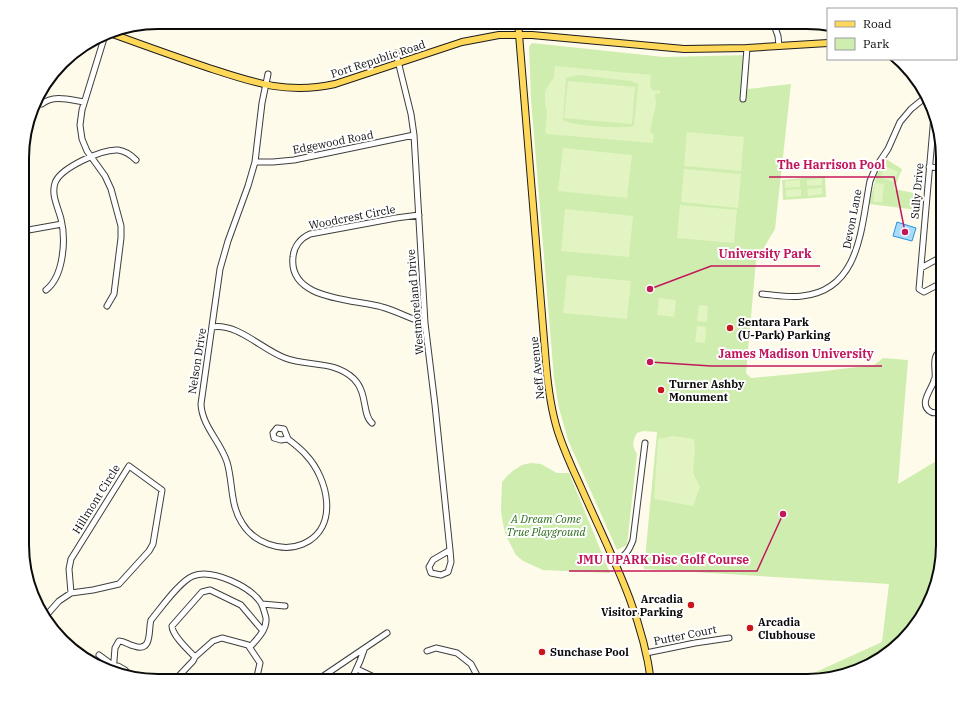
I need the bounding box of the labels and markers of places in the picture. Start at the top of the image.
callout: The Harrison Pool [769,153,894,177]
callout: University Park [711,242,820,266]
place label: Sentara Park (U-Park) Parking [738,315,831,342]
marker: Sentara Park (U-Park) Parking [725,323,735,333]
callout: James Madison University [711,342,882,366]
place label: Turner Ashby Monument [669,377,745,404]
marker: Turner Ashby Monument [656,385,666,395]
callout: JMU UPARK Disc Golf Course [569,547,757,571]
place label: Arcadia Visitor Parking [601,592,684,619]
marker: Arcadia Visitor Parking [686,600,696,610]
place label: Arcadia Clubhouse [758,615,815,642]
marker: Arcadia Clubhouse [745,623,755,633]
place label: Sunchase Pool [550,645,629,659]
marker: Sunchase Pool [537,647,547,657]

